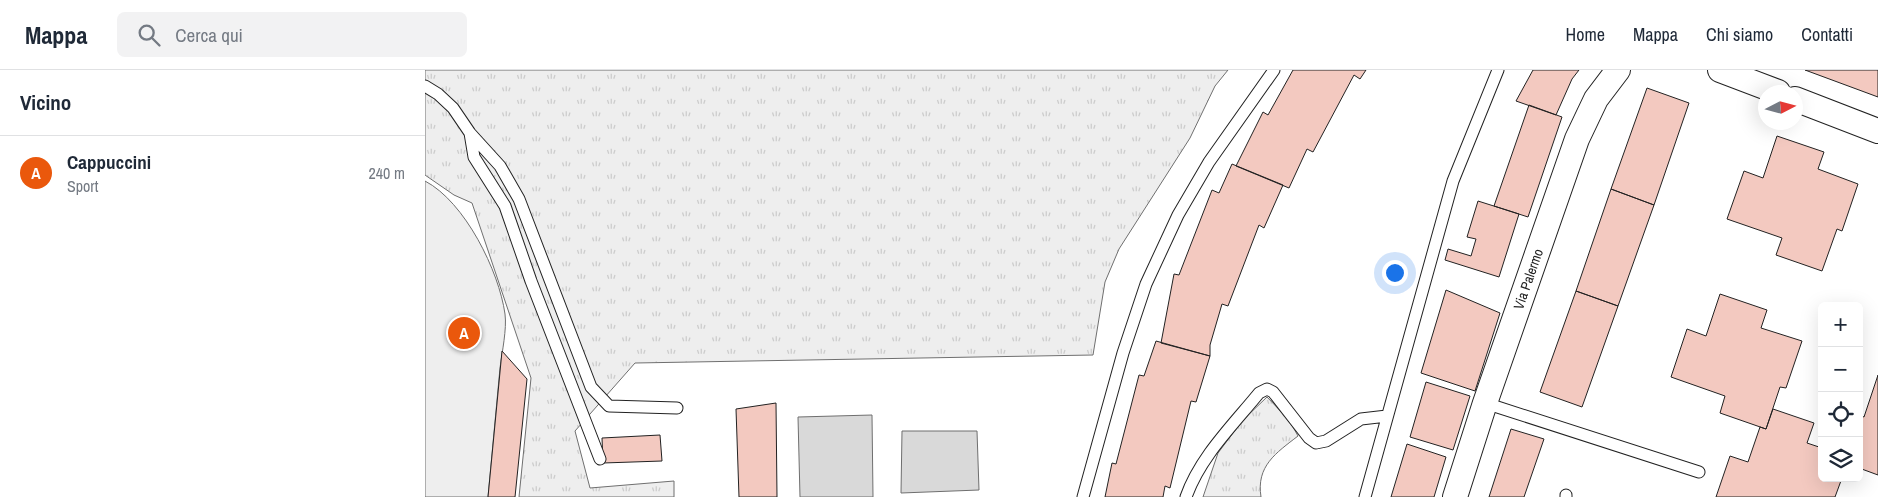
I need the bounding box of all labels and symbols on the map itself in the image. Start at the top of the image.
north arrow [1758,85,1803,130]
street label: Via Palermo [1509,246,1547,312]
your location [1382,260,1408,286]
pin: A [448,314,480,352]

